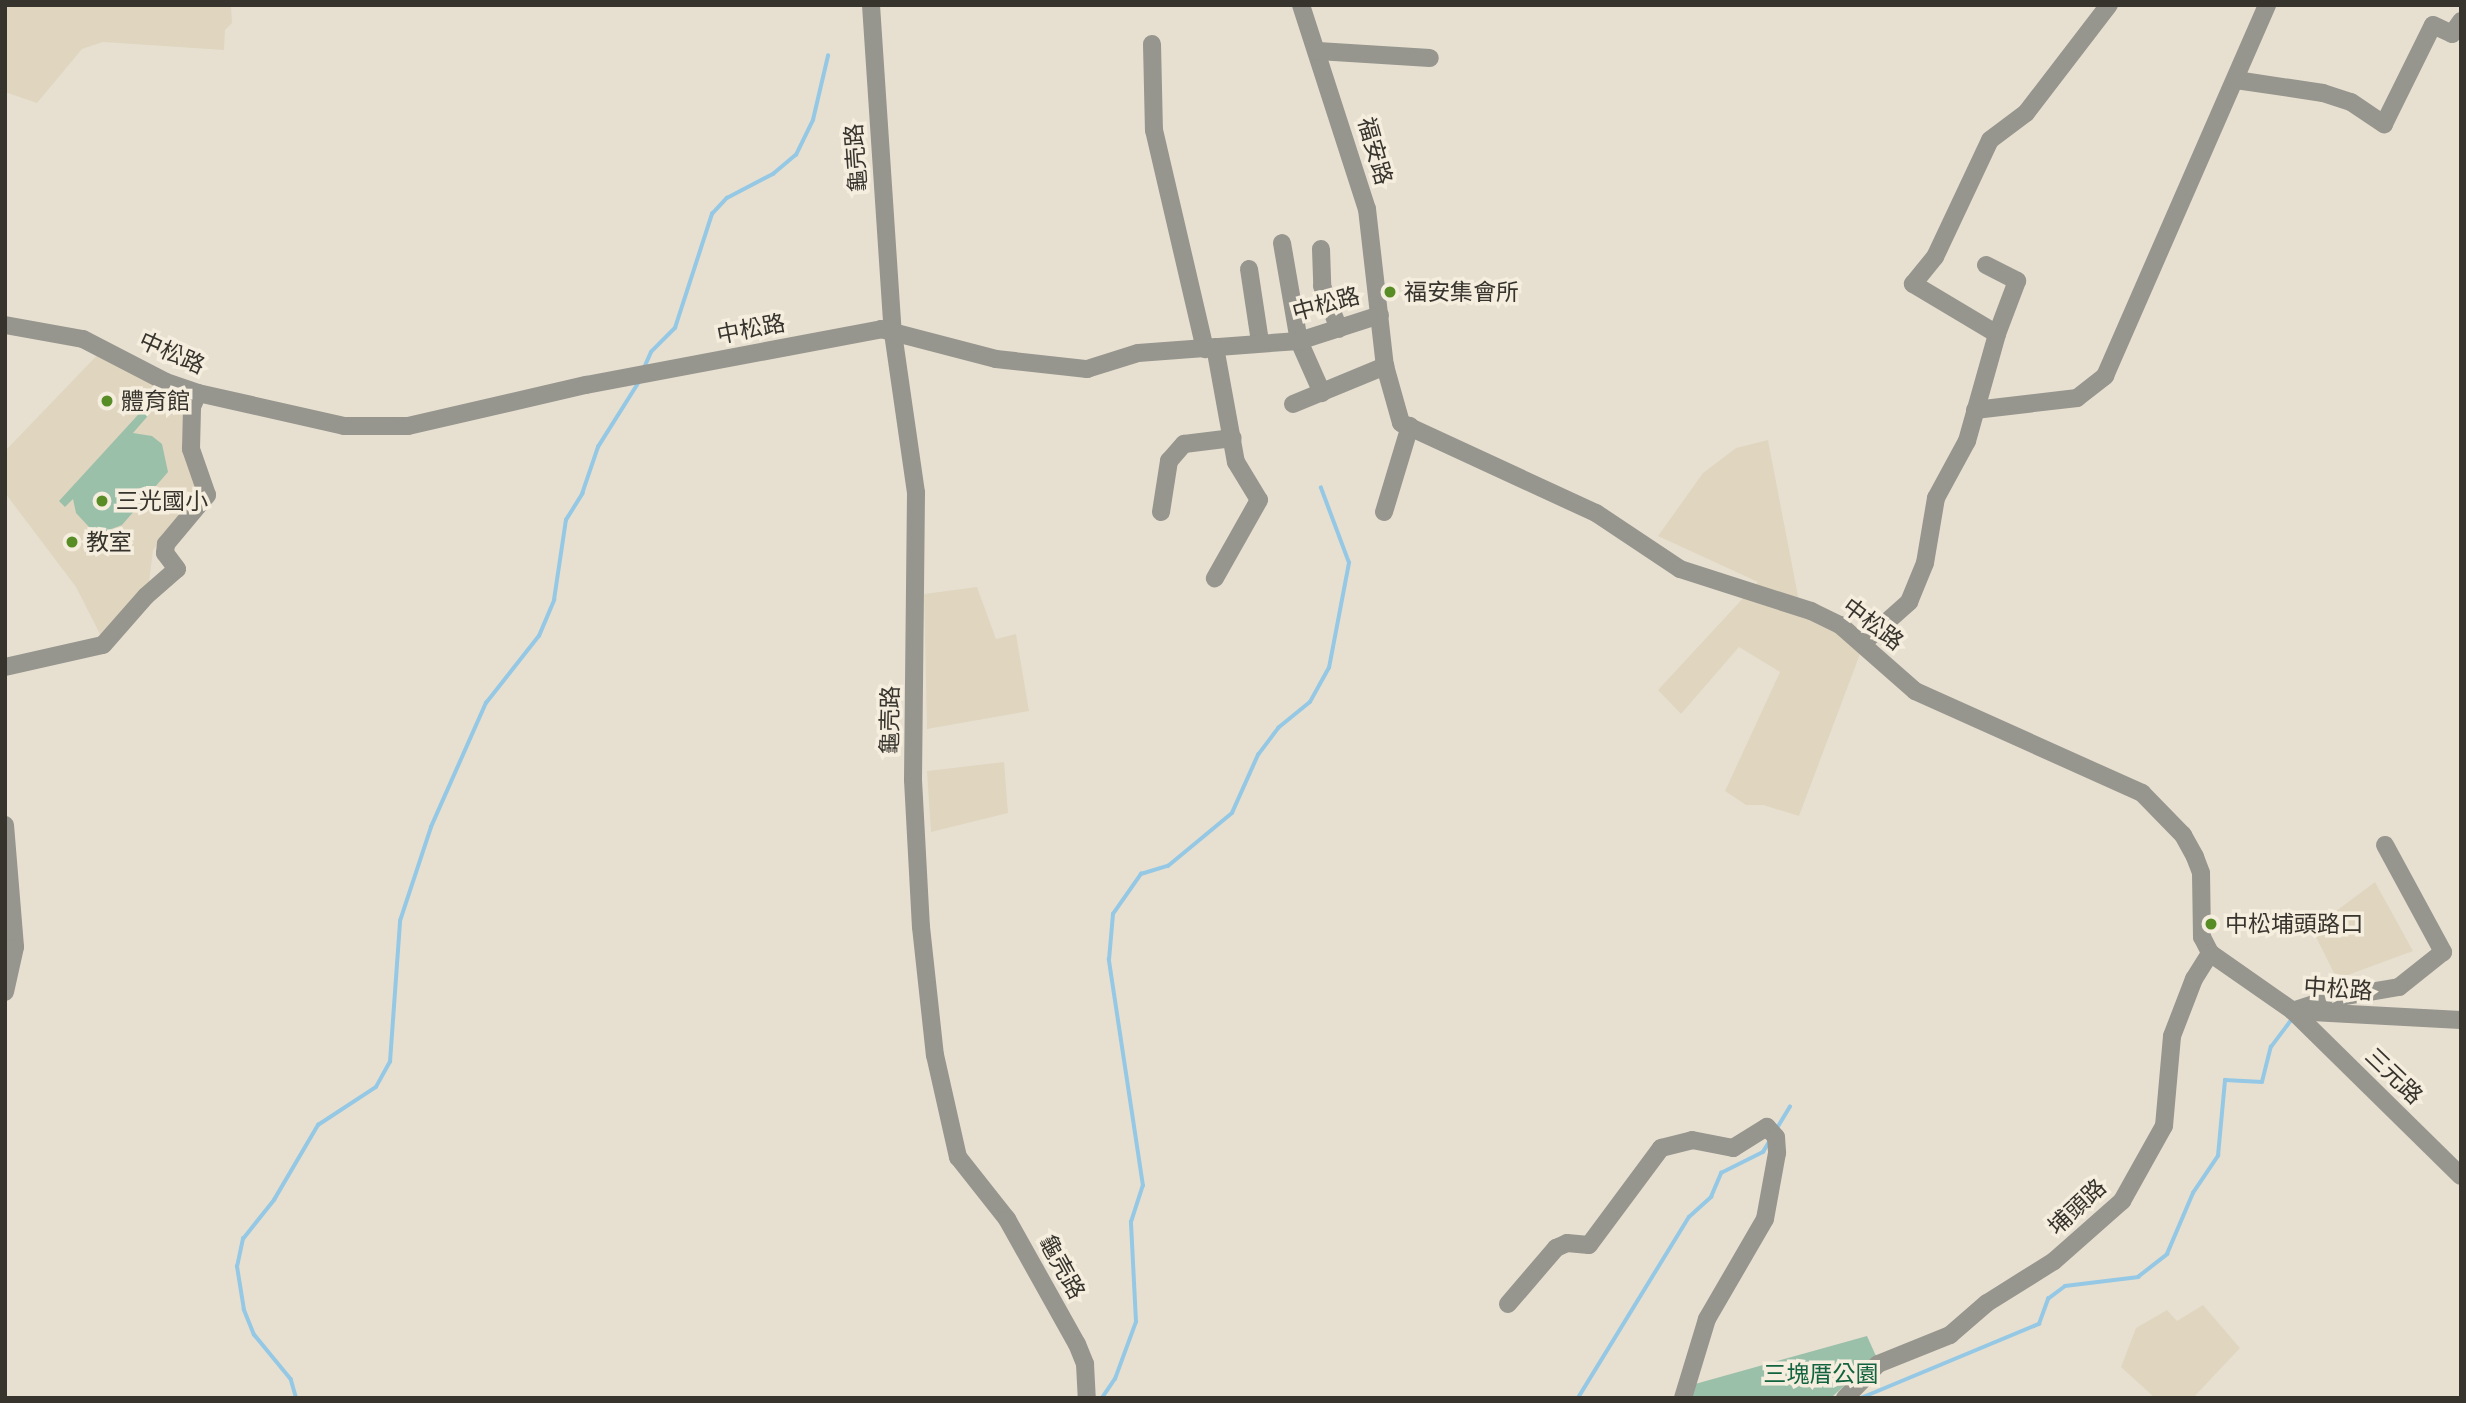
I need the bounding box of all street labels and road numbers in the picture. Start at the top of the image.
street label: 福安路 [1352,114,1398,188]
street label: 龜壳路 [840,123,872,193]
street label: 中松路 [1289,282,1363,326]
street label: 中松路 [715,309,787,349]
street label: 中松路 [135,326,209,380]
street label: 中松路 [1837,592,1909,656]
street label: 龜壳路 [876,685,904,755]
street label: 中松路 [2303,973,2373,1005]
street label: 三元路 [2360,1042,2428,1110]
street label: 埔頭路 [2042,1173,2112,1241]
street label: 龜壳路 [1033,1230,1091,1304]

